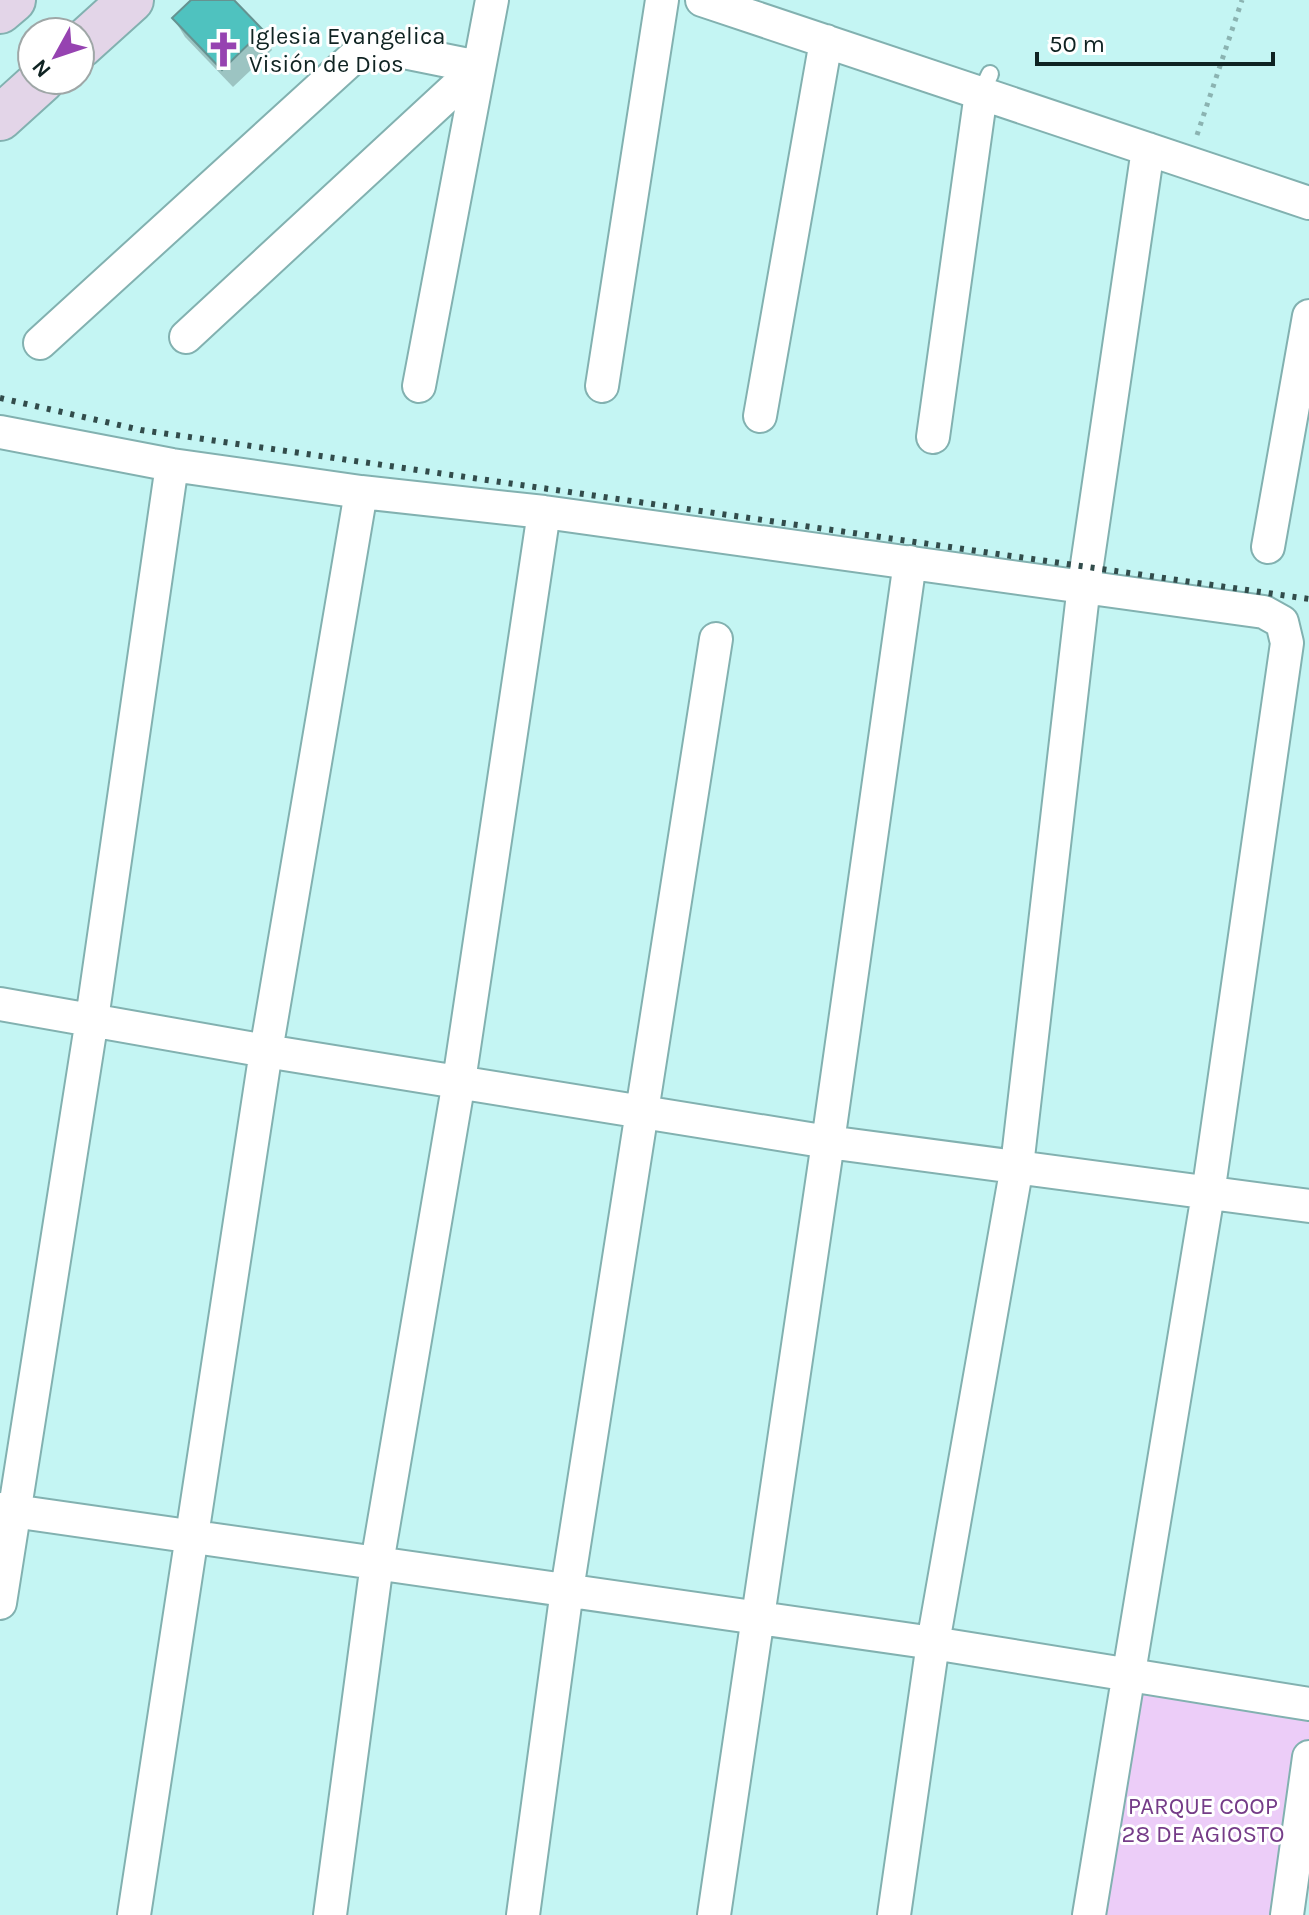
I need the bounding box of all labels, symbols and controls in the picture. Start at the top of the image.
north arrow [16,16,96,96]
scale bar [1037,16,1273,66]
place label: Iglesia Evangelica Visión de Dios [249,22,446,78]
text: 50 m [1049,30,1105,58]
church icon: Iglesia Evangelica Visión de Dios [204,31,242,69]
text: N [26,54,56,83]
park label: PARQUE COOP 28 DE AGIOSTO [1122,1792,1284,1848]

